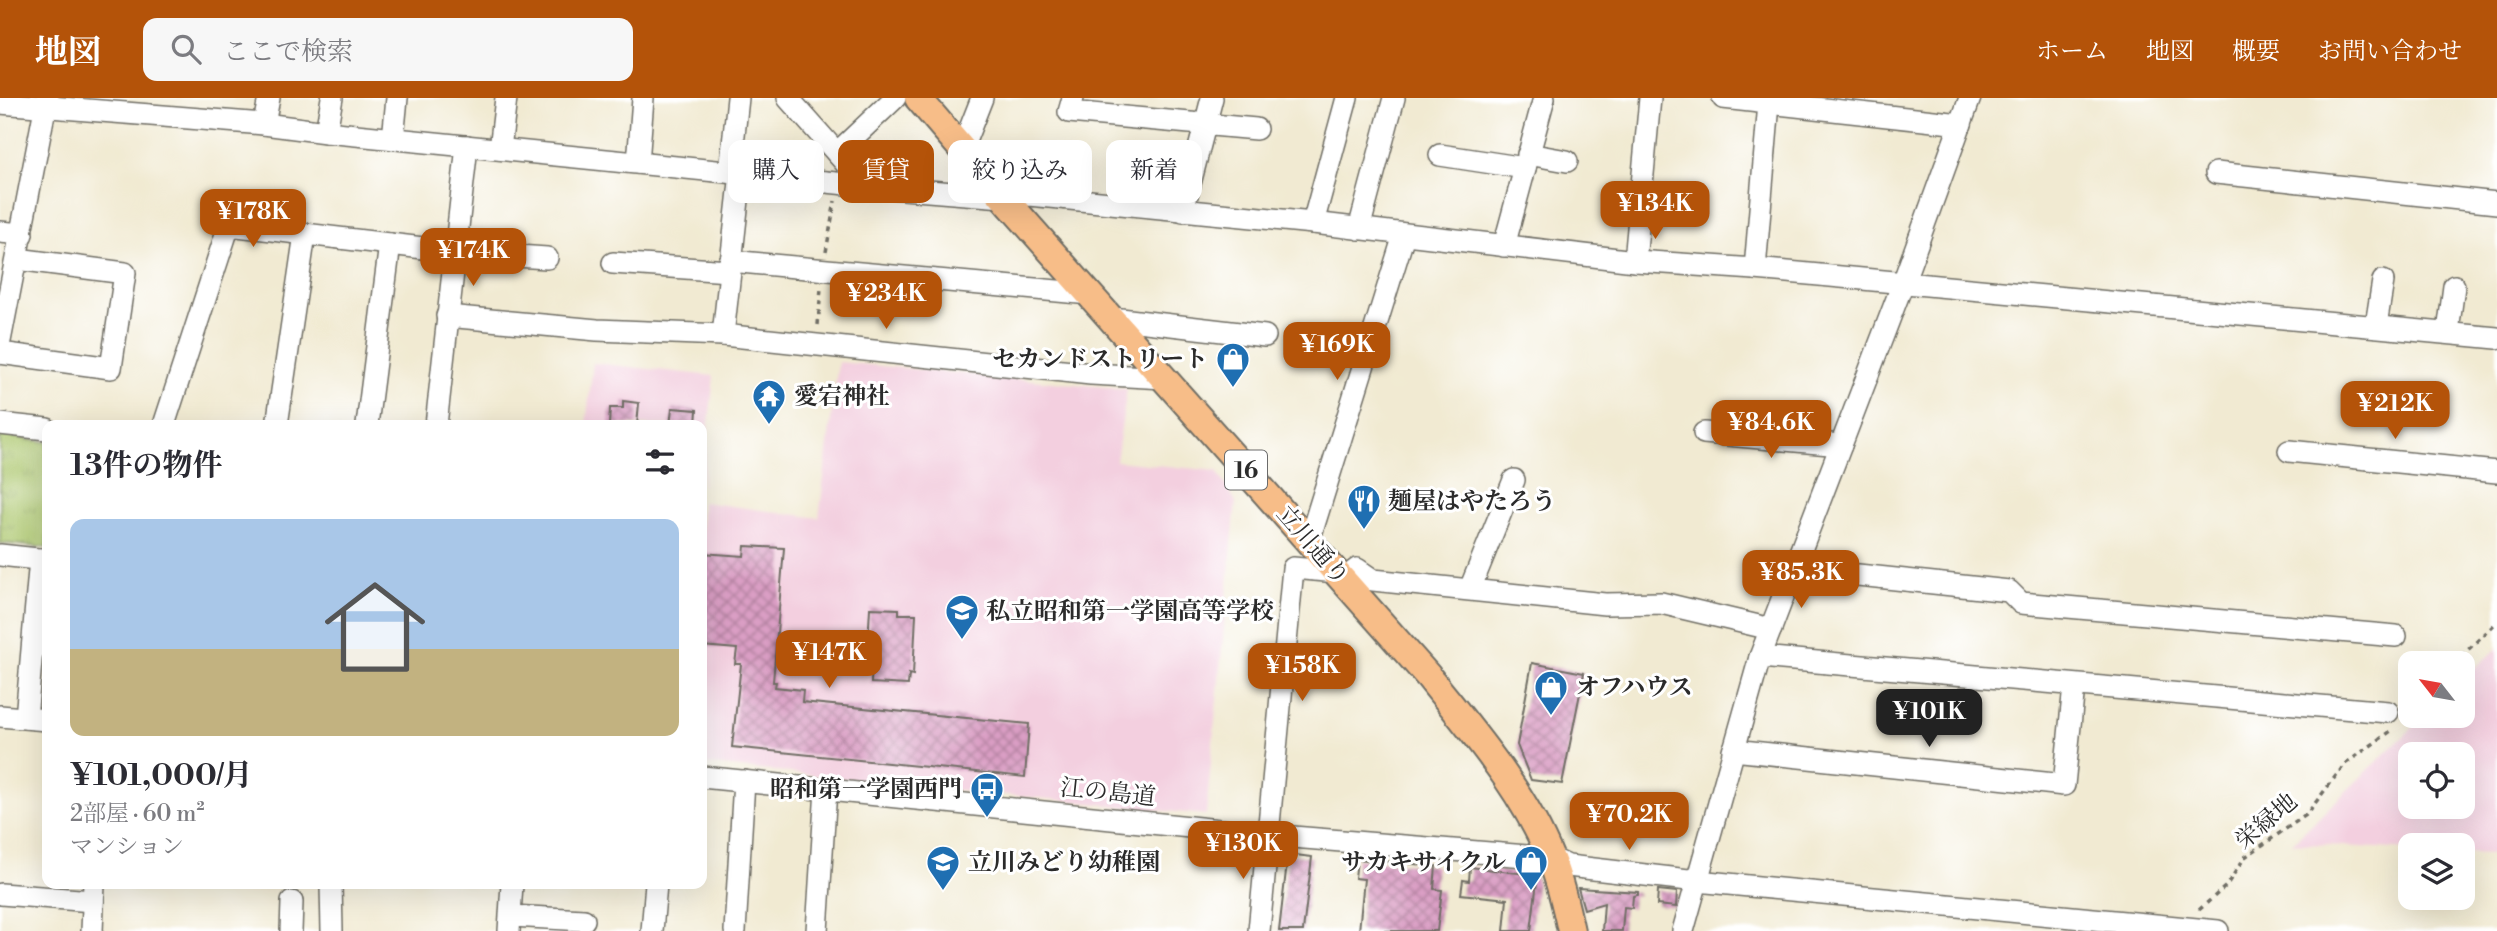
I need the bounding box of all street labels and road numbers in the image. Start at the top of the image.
road number: 16 [1225,450,1267,490]
street label: 立川通り [1269,500,1355,592]
street label: 江の島道 [1059,773,1157,813]
street label: 栄緑地 [2229,787,2304,856]

